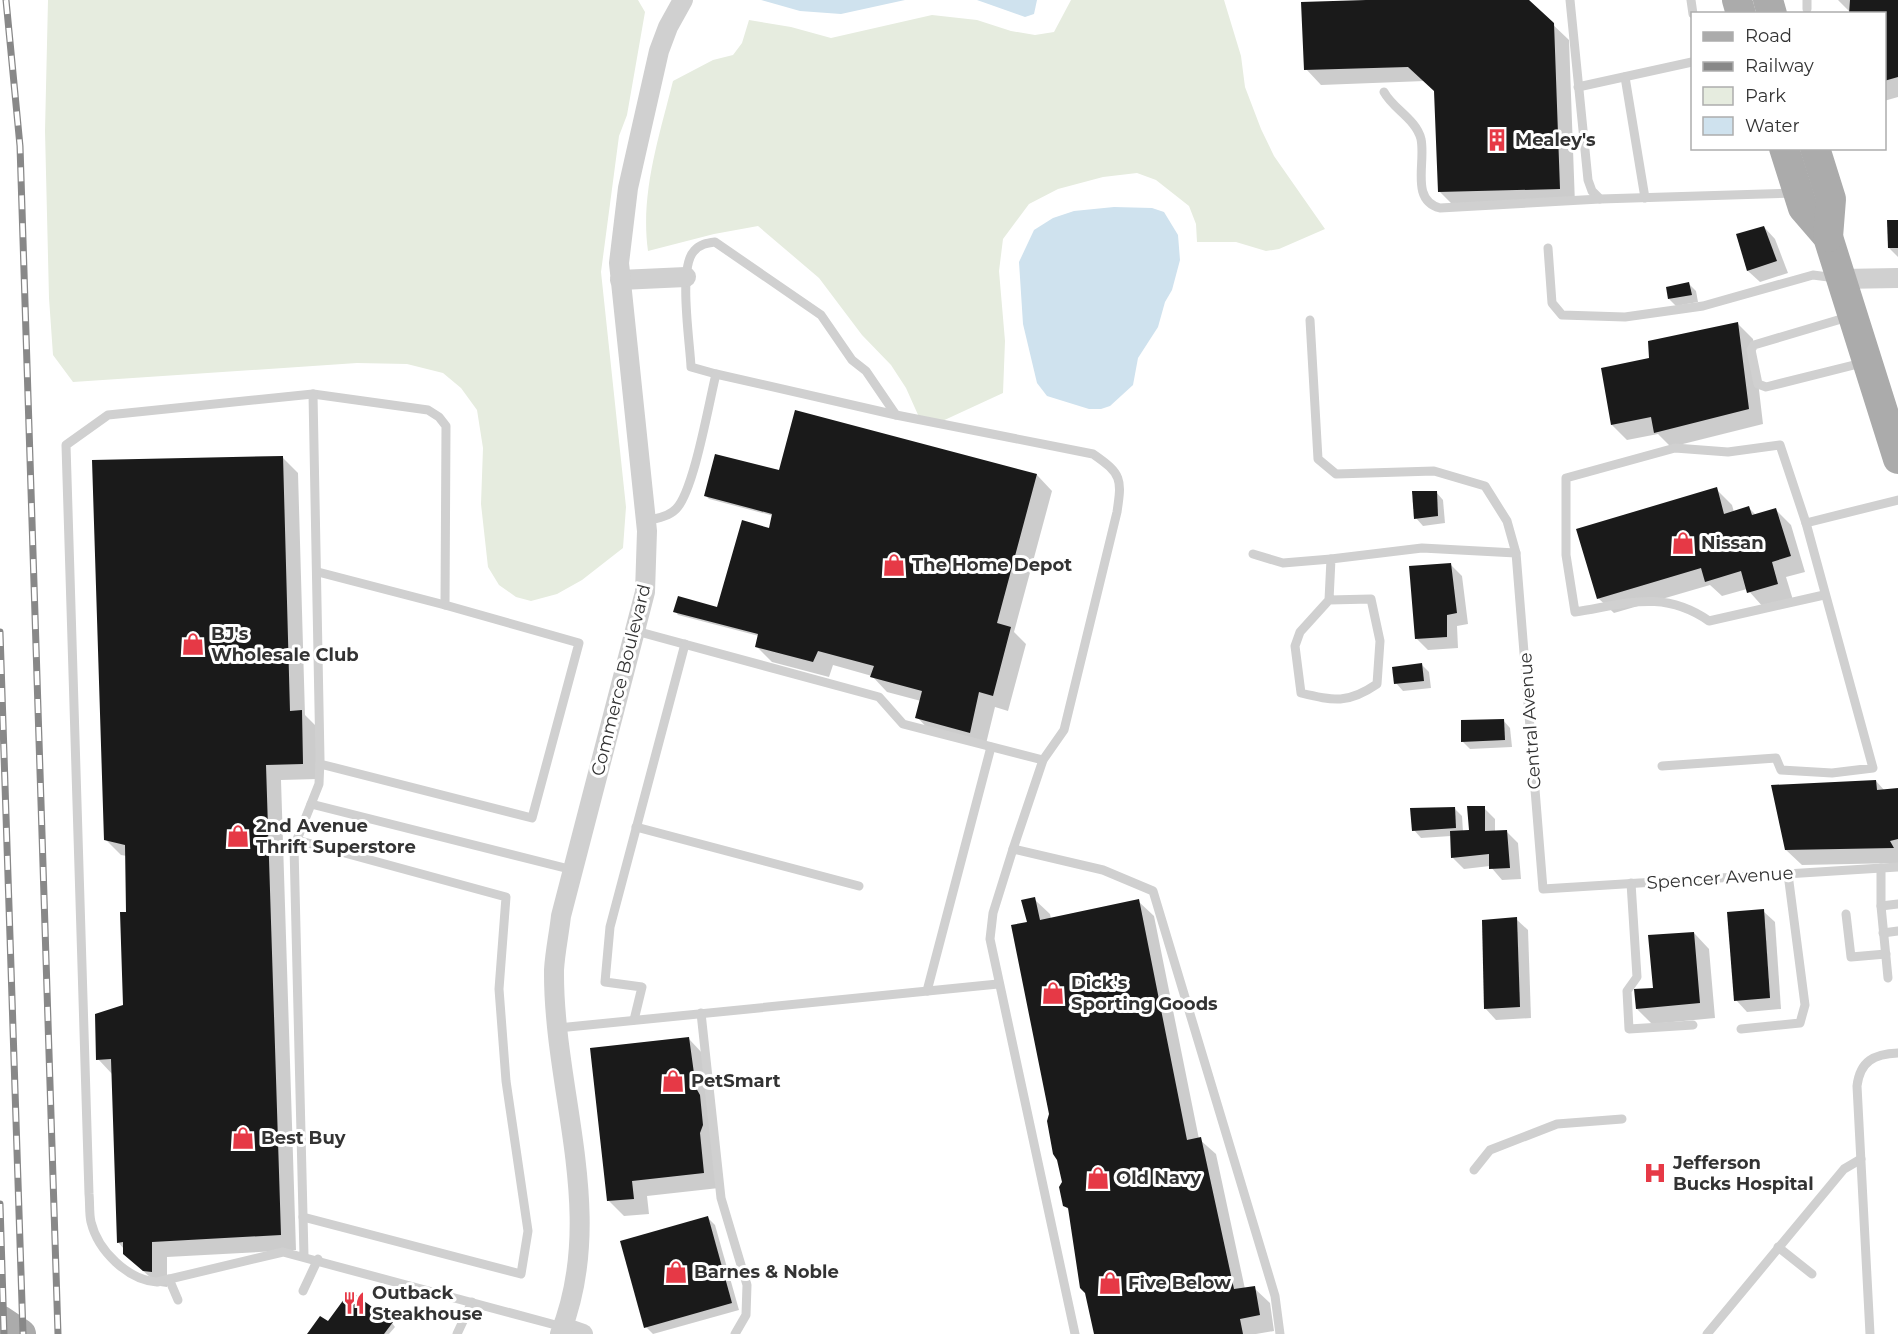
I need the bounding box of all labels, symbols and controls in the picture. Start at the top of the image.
legend [1691,12,1886,150]
text: Road [1745,25,1792,47]
text: Railway [1745,55,1814,77]
text: Park [1745,85,1786,107]
text: Water [1745,115,1800,137]
building icon: Mealey's [1484,127,1510,153]
place label: Mealey's [1515,129,1596,151]
shop icon: Nissan [1670,530,1696,556]
place label: Nissan [1701,532,1764,554]
shop icon: The Home Depot [881,552,907,578]
place label: The Home Depot [912,554,1072,576]
street label: Commerce Boulevard [587,582,655,778]
place label: BJ's Wholesale Club [211,623,359,666]
shop icon: BJ's Wholesale Club [180,631,206,657]
street label: Central Avenue [1514,652,1546,790]
place label: 2nd Avenue Thrift Superstore [256,815,416,858]
shop icon: 2nd Avenue Thrift Superstore [225,823,251,849]
street label: Spencer Avenue [1646,862,1794,894]
place label: Dick's Sporting Goods [1071,972,1218,1015]
shop icon: Dick's Sporting Goods [1040,980,1066,1006]
shop icon: PetSmart [660,1068,686,1094]
place label: PetSmart [691,1070,781,1092]
shop icon: Best Buy [230,1125,256,1151]
place label: Best Buy [261,1127,346,1149]
place label: Jefferson Bucks Hospital [1672,1152,1814,1195]
hospital icon: Jefferson Bucks Hospital [1642,1160,1668,1186]
shop icon: Old Navy [1085,1165,1111,1191]
place label: Old Navy [1116,1167,1201,1189]
shop icon: Barnes & Noble [663,1259,689,1285]
place label: Barnes & Noble [694,1261,839,1283]
shop icon: Five Below [1097,1270,1123,1296]
place label: Five Below [1128,1272,1231,1294]
place label: Outback Steakhouse [372,1282,483,1325]
restaurant icon: Outback Steakhouse [341,1290,367,1316]

